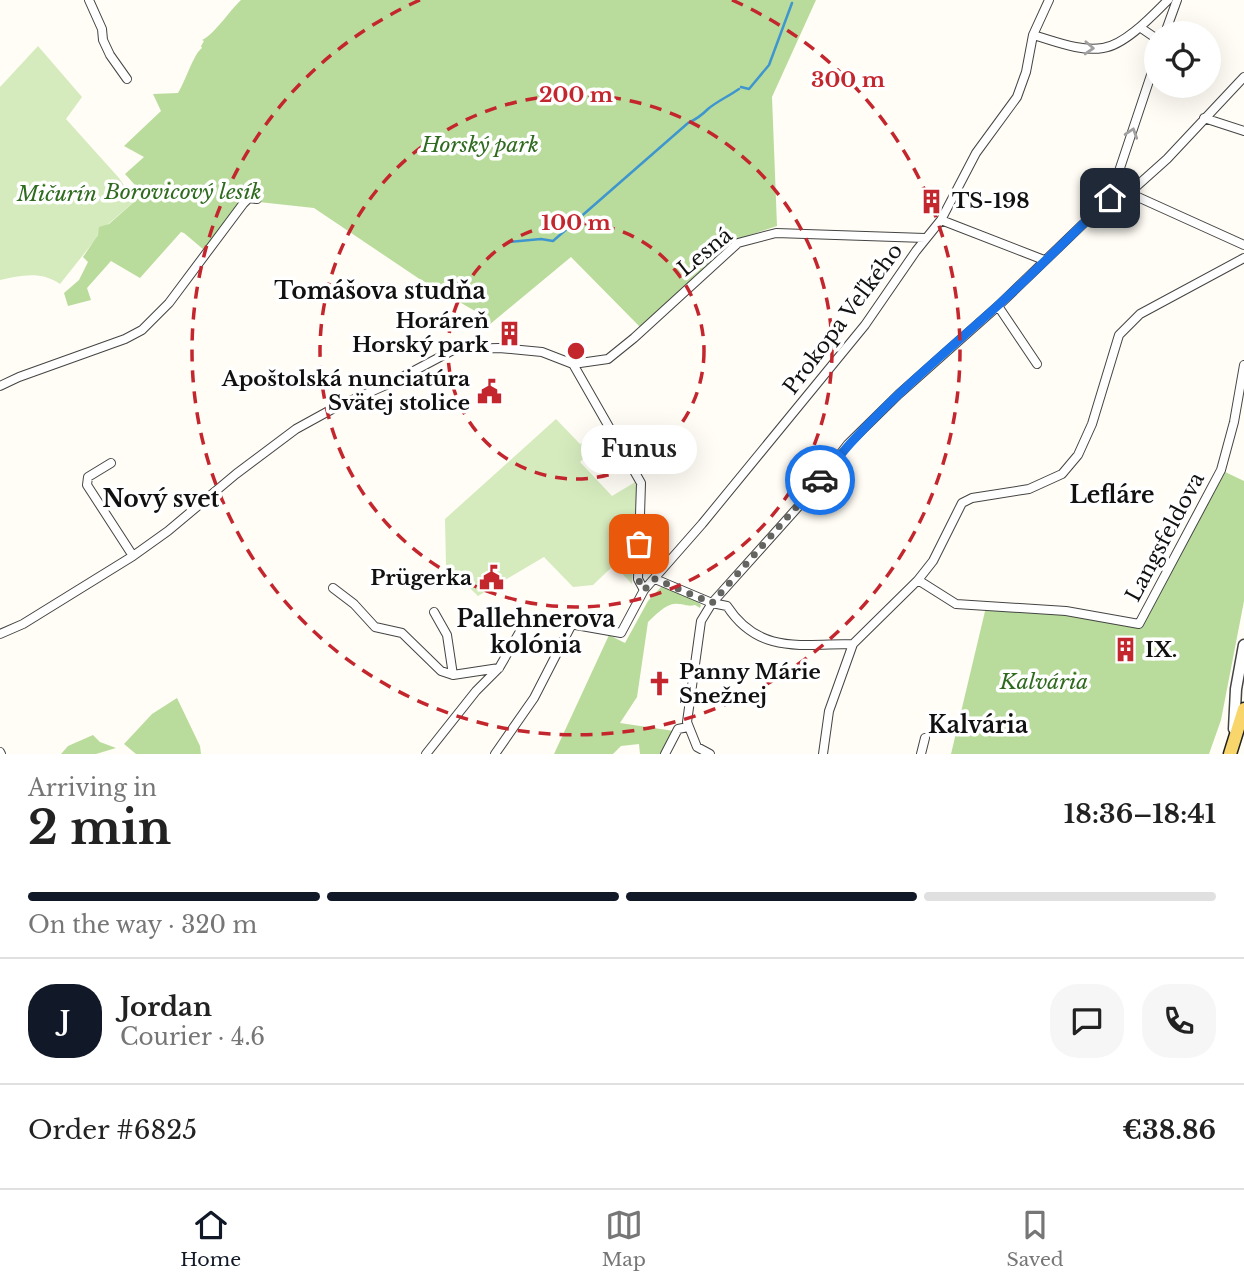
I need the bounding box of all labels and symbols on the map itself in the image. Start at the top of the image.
one-way arrow [1084,40,1095,55]
text: 300 m [811,67,885,93]
text: 200 m [539,82,613,108]
one-way arrow [1124,127,1139,139]
park label: Horský park [420,132,539,158]
pin [1080,168,1140,228]
park label: Borovicový lesík [104,179,261,205]
park label: Mičurín [16,181,97,207]
building icon: TS-198 [918,187,946,215]
place label: TS-198 [952,188,1030,214]
text: 100 m [541,210,611,236]
street label: Lesná [672,222,738,282]
street label: Prokopa Veľkého [778,238,908,400]
district label: Tomášova studňa [274,277,486,305]
place label: Horáreň Horský park [352,308,490,358]
building icon: Horáreň Horský park [495,319,523,347]
centre of rings [564,339,588,363]
place label: Apoštolská nunciatúra Svätej stolice [221,366,470,416]
public building icon: Apoštolská nunciatúra Svätej stolice [476,377,504,405]
callout: Funus [581,425,697,474]
courier [785,445,855,515]
street label: Langsfeldova [1120,468,1210,606]
district label: Lefláre [1069,481,1155,509]
district label: Nový svet [103,485,220,513]
pin [609,514,669,574]
public building icon: Prügerka [478,564,506,592]
place label: Prügerka [370,565,472,591]
district label: Pallehnerova kolónia [456,605,616,659]
building icon: IX. [1111,636,1139,664]
place label: IX. [1145,637,1177,663]
place label: Panny Márie Snežnej [679,659,821,709]
park label: Kalvária [999,669,1088,695]
church icon: Panny Márie Snežnej [645,670,673,698]
district label: Kalvária [928,711,1028,739]

